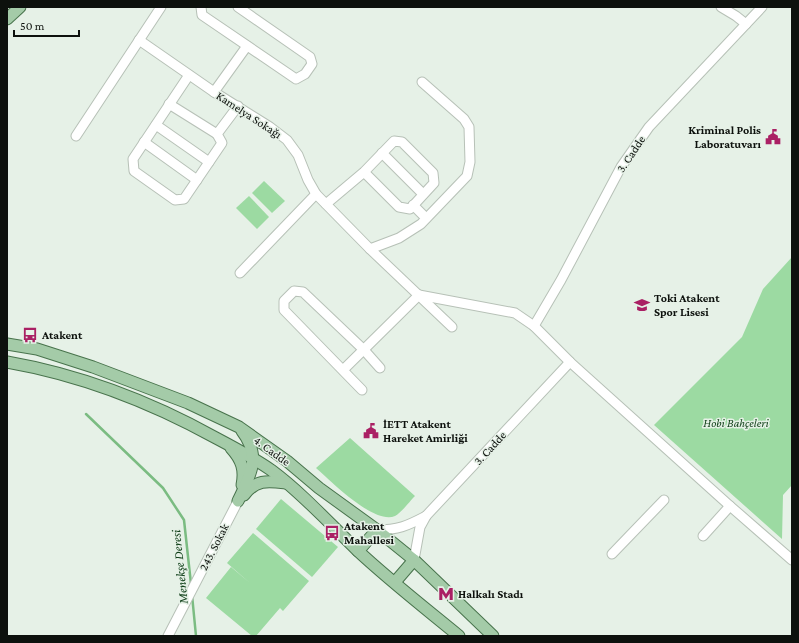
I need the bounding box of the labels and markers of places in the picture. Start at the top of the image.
place label: Kriminal Polis Laboratuvarı [688,123,762,151]
public building icon: Kriminal Polis Laboratuvarı [764,128,782,146]
place label: Toki Atakent Spor Lisesi [654,291,720,319]
school or university icon: Toki Atakent Spor Lisesi [633,296,651,314]
bus stop icon: Atakent [21,326,39,344]
place label: Atakent [41,328,83,342]
place label: İETT Atakent Hareket Amirliği [383,417,468,445]
public building icon: İETT Atakent Hareket Amirliği [362,422,380,440]
place label: Atakent Mahallesi [343,519,394,547]
bus stop icon: Atakent Mahallesi [323,524,341,542]
metro station icon: Halkalı Stadı [437,585,455,603]
place label: Halkalı Stadı [458,587,524,601]

